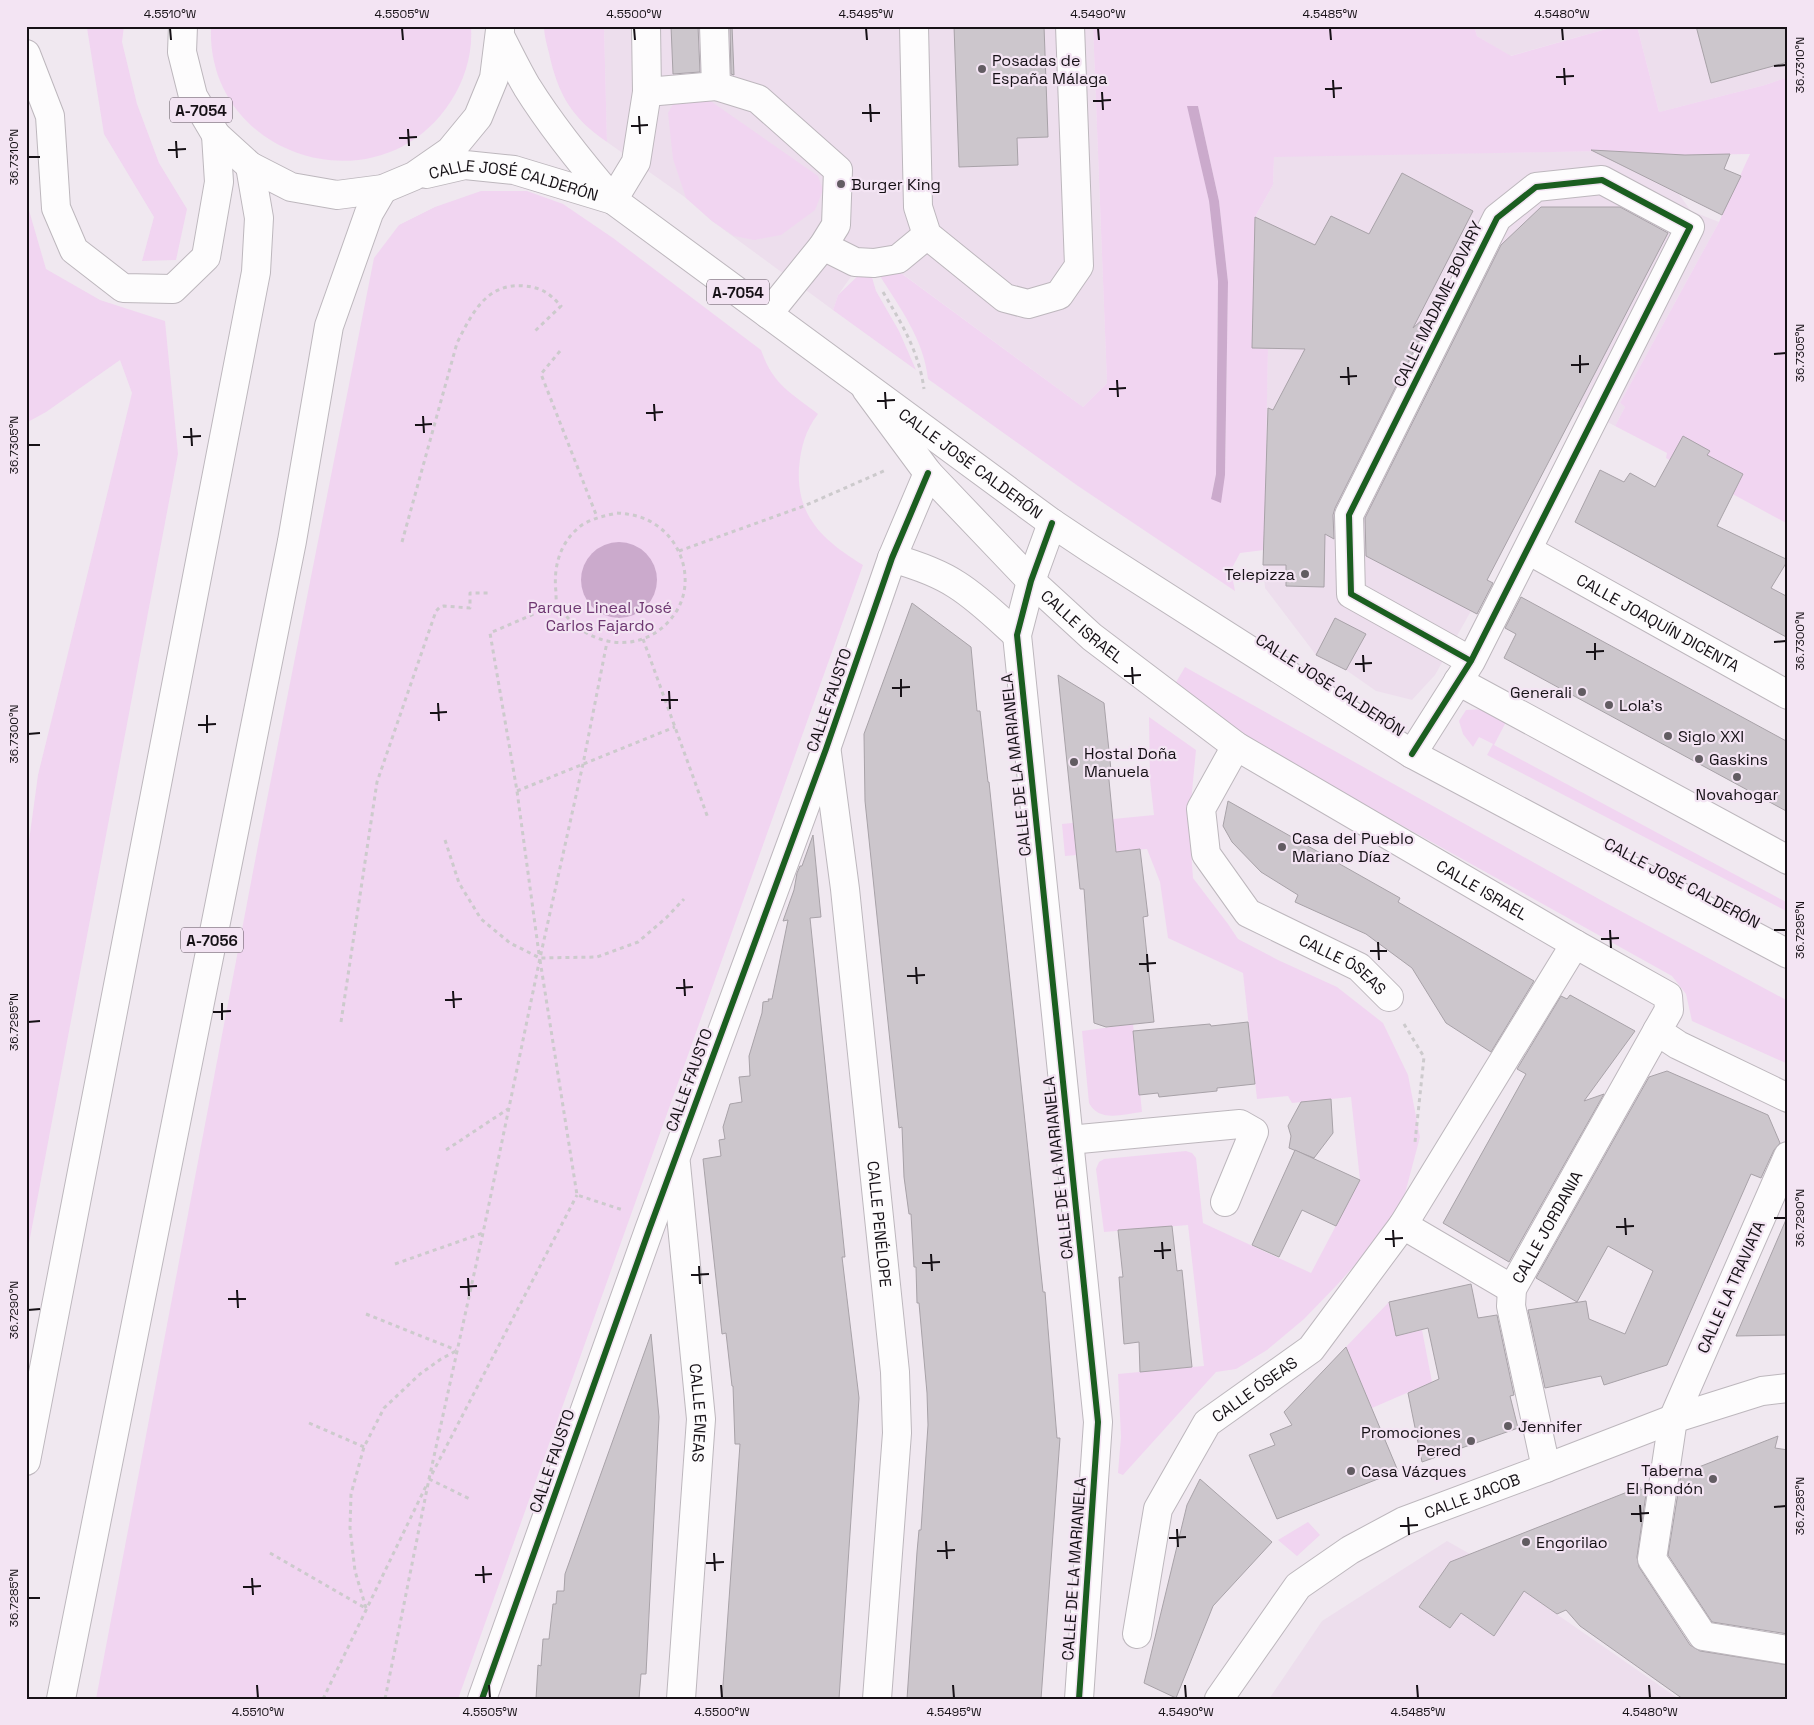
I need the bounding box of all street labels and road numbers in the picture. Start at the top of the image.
road number: A-7054 [170,98,232,122]
street label: CALLE JOSÉ CALDERÓN [427,155,601,205]
street label: CALLE MADAME BOVARY [1389,217,1487,390]
road number: A-7054 [707,280,769,304]
street label: CALLE JOSÉ CALDERÓN [894,403,1047,523]
street label: CALLE JOAQUÍN DICENTA [1573,569,1743,676]
street label: CALLE ISRAEL [1036,585,1128,668]
street label: CALLE JOSÉ CALDERÓN [1251,629,1409,741]
street label: CALLE FAUSTO [801,645,857,755]
street label: CALLE DE LA MARIANELA [996,673,1036,857]
street label: CALLE JOSÉ CALDERÓN [1600,833,1764,933]
street label: CALLE ISRAEL [1432,855,1532,925]
road number: A-7056 [181,928,243,952]
street label: CALLE ÓSEAS [1296,929,1391,999]
street label: CALLE FAUSTO [661,1026,717,1134]
street label: CALLE DE LA MARIANELA [1038,1076,1078,1260]
street label: CALLE PENÉLOPE [863,1160,897,1288]
street label: CALLE JORDANIA [1507,1167,1587,1287]
street label: CALLE LA TRAVIATA [1692,1217,1770,1357]
street label: CALLE ÓSEAS [1208,1351,1302,1427]
street label: CALLE ENEAS [685,1362,712,1463]
street label: CALLE FAUSTO [524,1406,580,1516]
street label: CALLE JACOB [1421,1468,1523,1523]
street label: CALLE DE LA MARIANELA [1057,1477,1091,1661]

